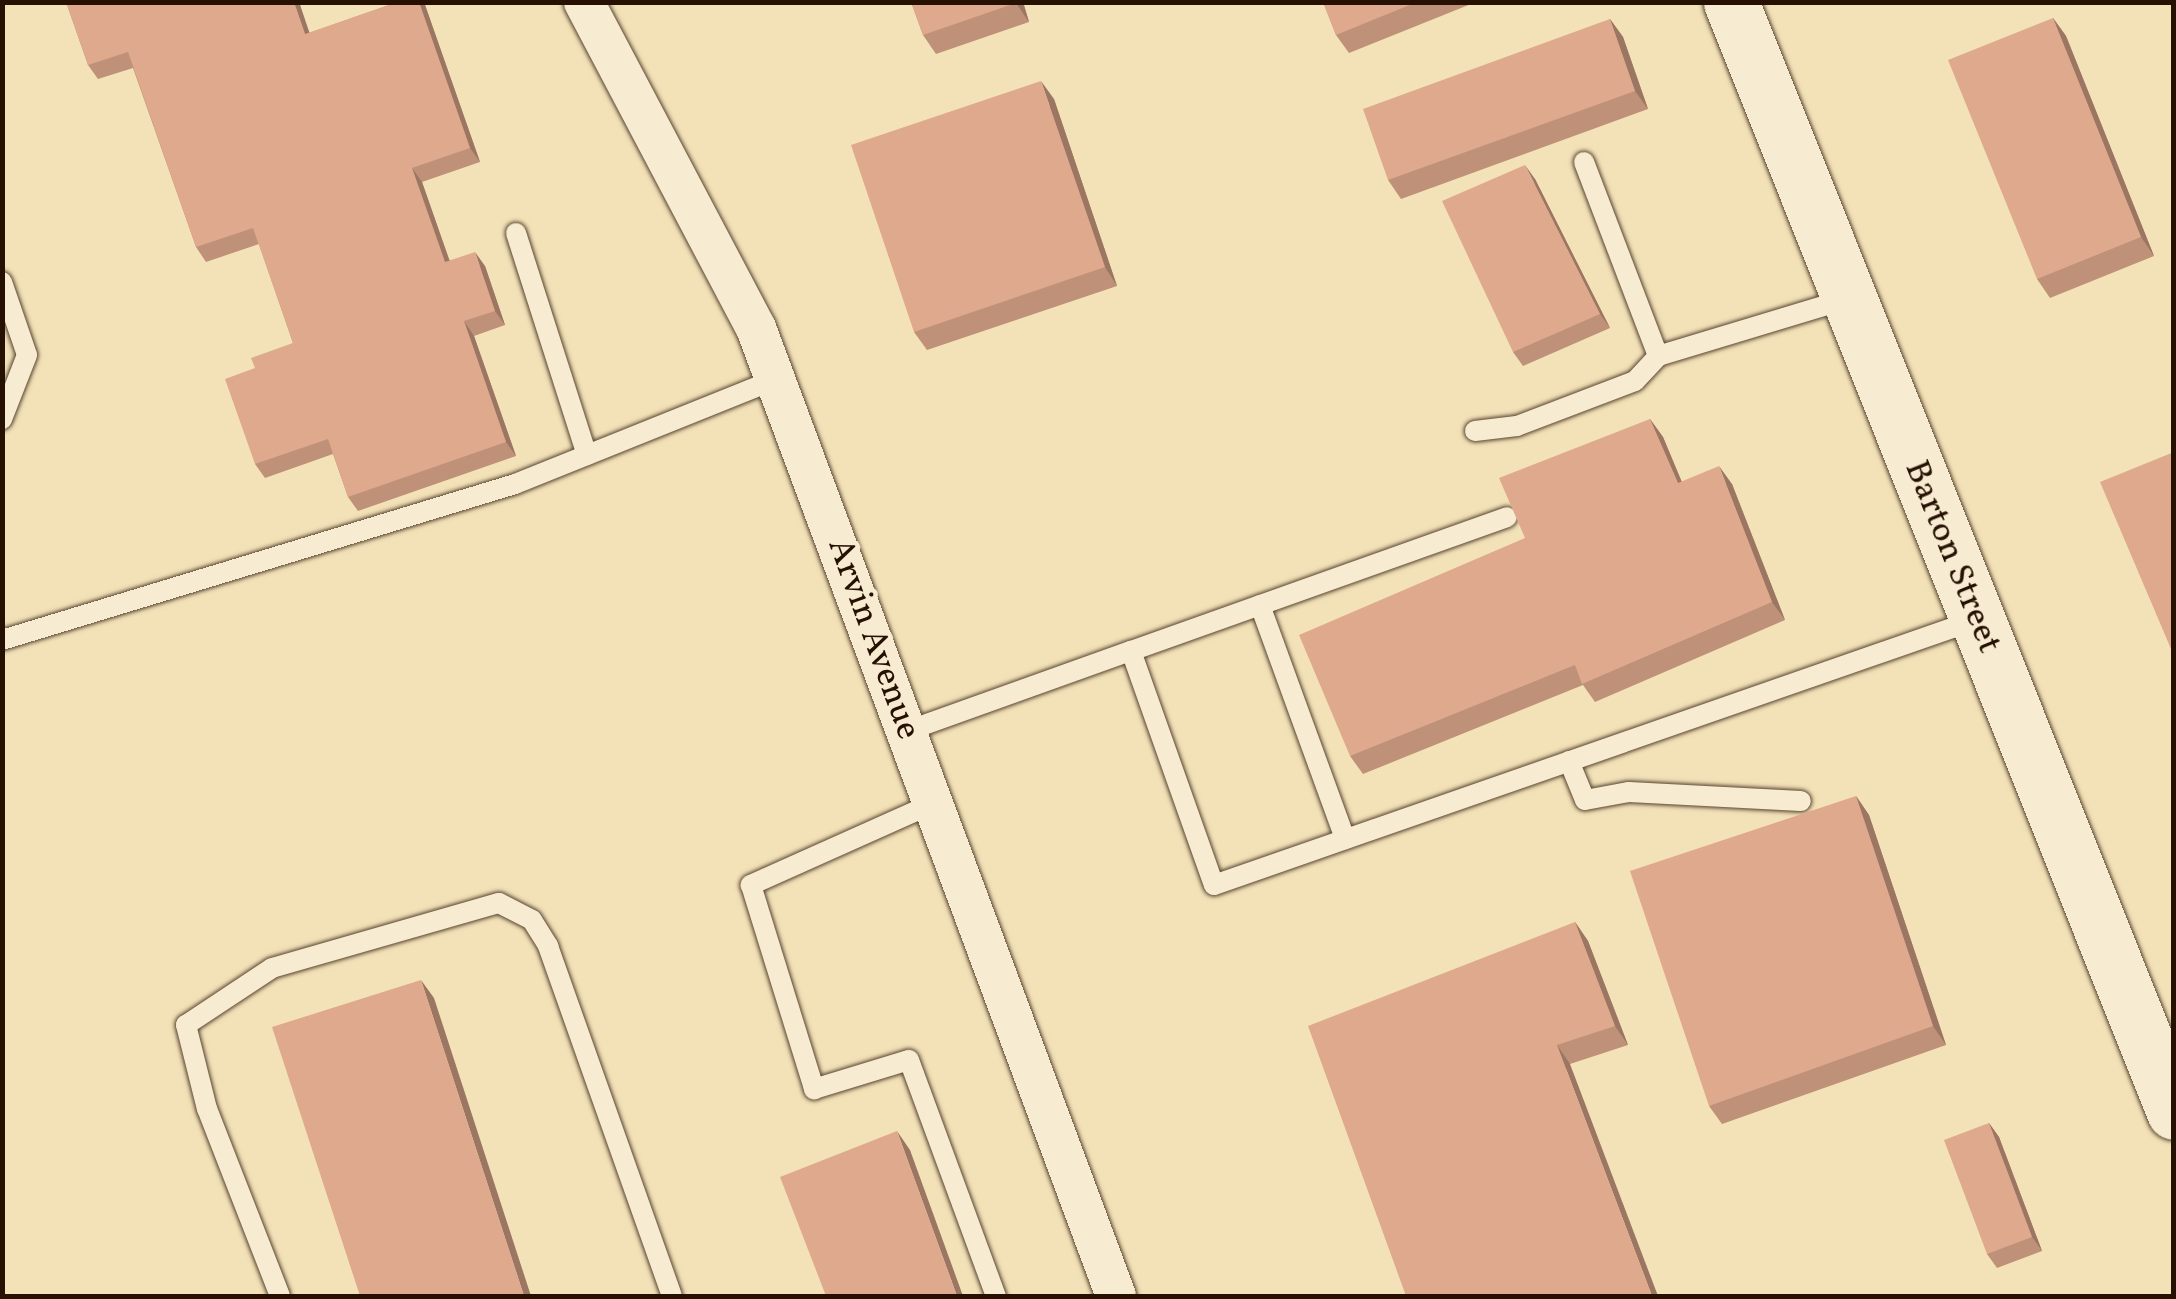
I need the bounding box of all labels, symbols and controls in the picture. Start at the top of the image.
street label: Barton Street [1894,455,2010,659]
street label: Arvin Avenue [817,533,929,745]

